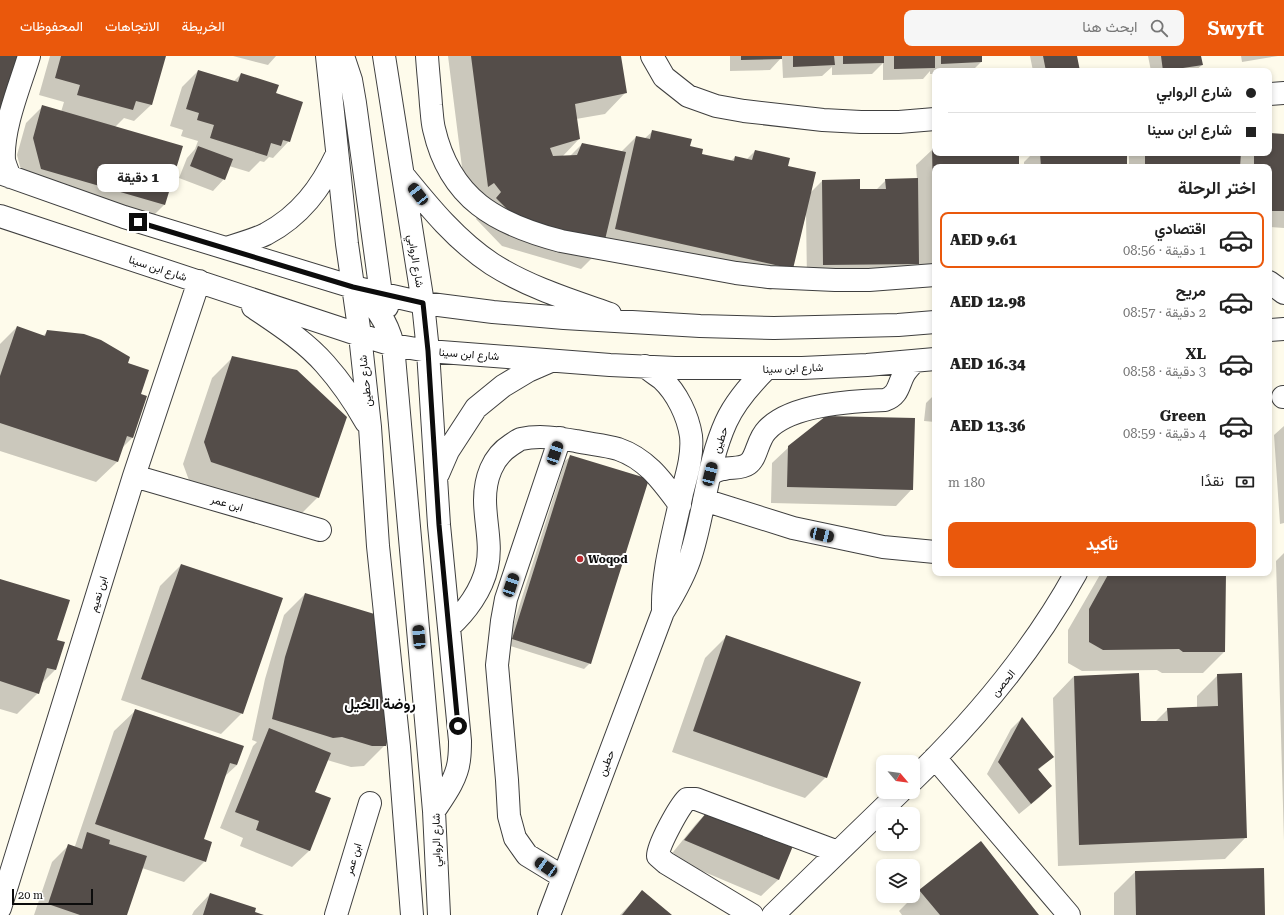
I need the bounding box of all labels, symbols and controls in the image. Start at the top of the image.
search box [904,10,1184,46]
icon: search [1148,17,1170,39]
text: Swyft [1208,17,1264,40]
text: المحفوظات [20,18,83,34]
text: الاتجاهات [105,18,159,34]
text: الخريطة [181,18,225,34]
text: ابحث هنا [1082,18,1138,36]
text: شارع الروابي [1156,83,1232,101]
text: شارع ابن سينا [1147,121,1232,139]
callout: 1 دقيقة [97,164,179,192]
text: 1 دقيقة [117,170,159,185]
text: اختر الرحلة [1178,177,1256,198]
car [406,181,430,207]
route end [129,213,147,231]
text: اقتصادي [1154,220,1206,238]
icon: car [1218,222,1254,258]
text: AED 9.61 [950,231,1017,249]
street label: شارع الروابي [402,234,426,289]
text: 1 دقيقة · 08:56 [1123,243,1206,258]
street label: شارع ابن سينا [127,253,189,285]
text: مريح [1176,282,1206,300]
icon: car [1218,284,1254,320]
text: AED 12.98 [950,293,1025,311]
text: 2 دقيقة · 08:57 [1123,305,1206,320]
text: XL [1185,345,1206,363]
street label: شارع ابن سينا [438,346,500,364]
icon: car [1218,346,1254,382]
street label: شارع حطين [356,354,376,407]
text: AED 16.34 [950,355,1025,373]
street label: شارع ابن سينا [762,361,824,377]
text: 3 دقيقة · 08:58 [1123,364,1206,379]
text: Green [1160,407,1206,425]
icon: car [1218,408,1254,444]
text: AED 13.36 [950,417,1025,435]
street label: حطين [710,425,731,455]
text: 4 دقيقة · 08:59 [1123,426,1206,441]
car [545,440,565,466]
car [701,461,719,487]
icon: cash [1234,471,1256,493]
text: نقدًا [1201,472,1224,490]
text: 180 m [948,475,985,490]
street label: ابن عمر [208,492,244,514]
button: تأكيد [948,522,1256,568]
car [809,526,835,544]
place label: Woqod [588,553,628,566]
marker: Woqod [575,554,585,564]
car [502,572,520,598]
street label: ابن نعيم [87,575,111,614]
car [412,625,426,649]
street label: الحصن [989,667,1018,699]
district label: روضة الخيل [344,695,416,713]
route start [449,717,467,735]
street label: حطين [596,748,617,778]
north arrow [876,755,920,799]
map controls [876,755,920,903]
button: locate [876,807,920,851]
street label: شارع الروابي [430,813,446,867]
street label: ابن عمر [342,842,364,878]
car [533,855,559,879]
button: layers [876,859,920,903]
scale bar [12,887,93,906]
text: 20 m [18,889,43,902]

